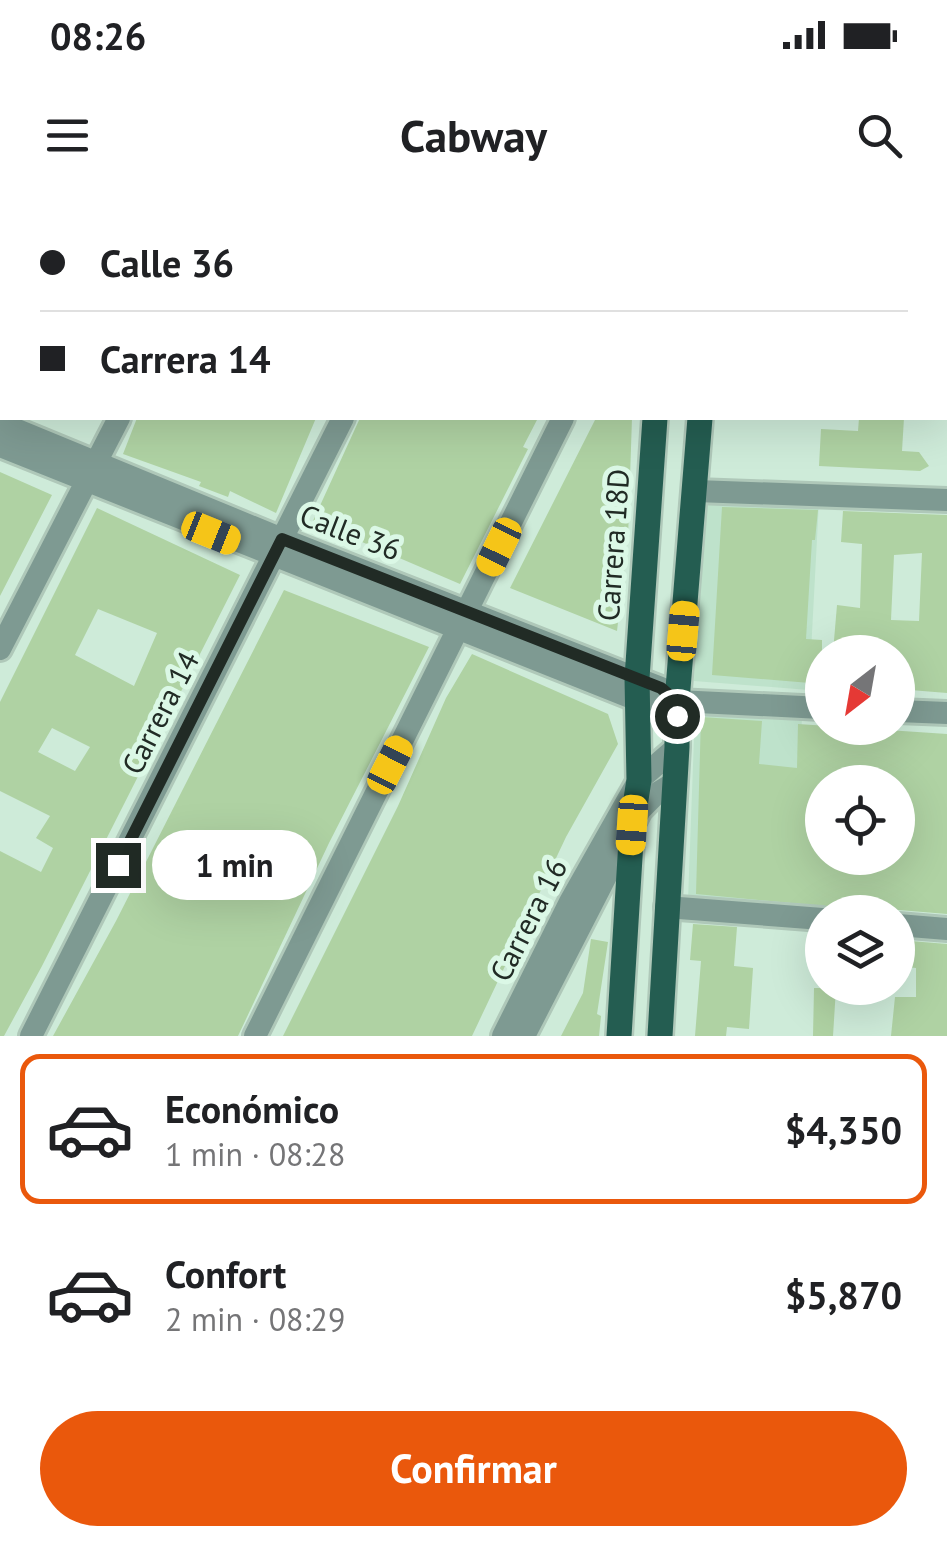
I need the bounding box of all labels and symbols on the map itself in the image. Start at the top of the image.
street label: Carrera 18D [588,467,637,622]
street label: Calle 36 [295,495,407,569]
car [178,508,244,558]
car [472,513,526,581]
car [665,600,701,662]
north arrow [805,635,915,745]
street label: Carrera 14 [112,644,207,780]
route start [655,694,700,739]
car [363,731,417,799]
car [615,794,649,856]
callout: 1 min [153,830,318,900]
route end [96,843,141,888]
street label: Carrera 16 [480,851,575,987]

